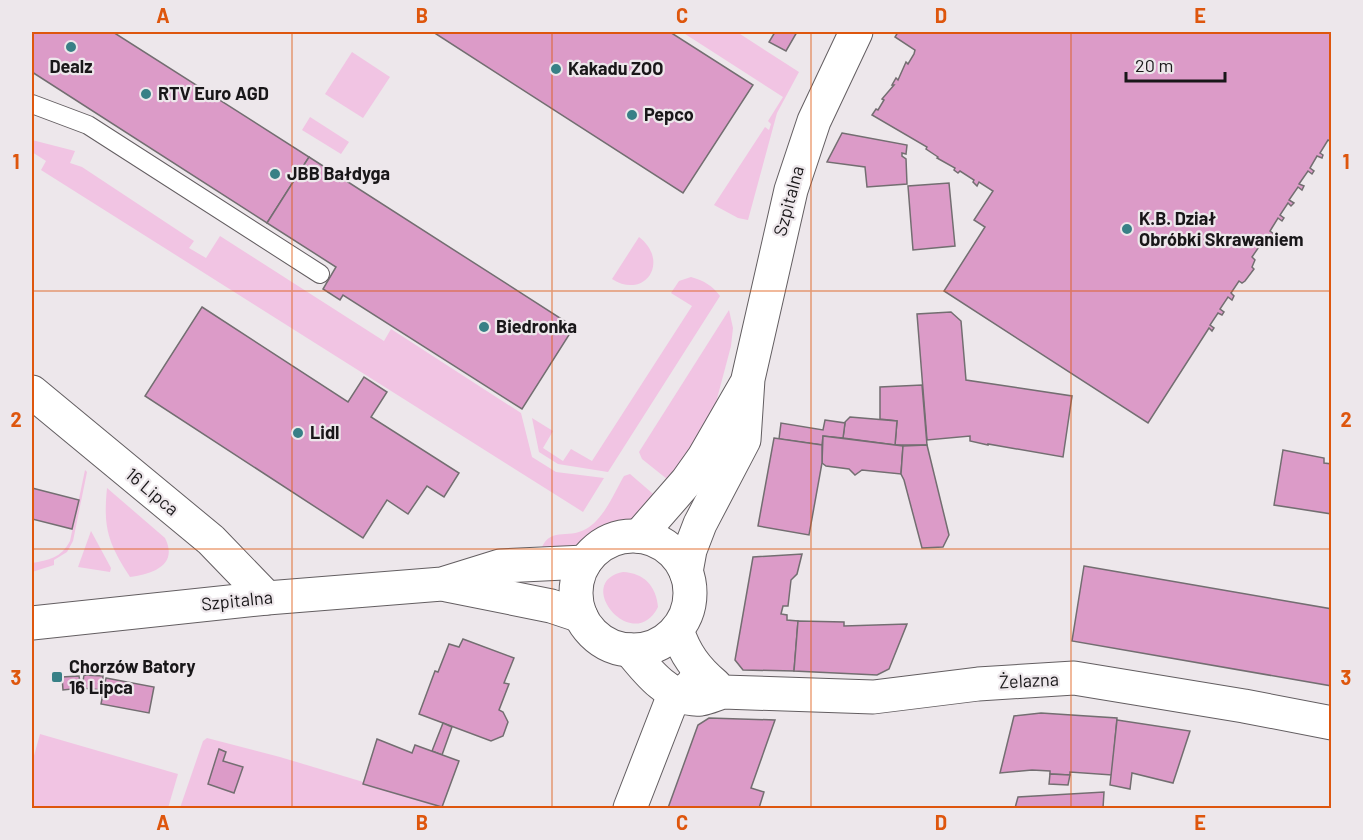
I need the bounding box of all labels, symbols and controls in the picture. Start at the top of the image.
text: A [156,3,170,27]
text: B [416,3,428,27]
text: C [676,3,688,27]
text: D [935,3,947,27]
text: E [1194,3,1206,27]
marker: Dealz [64,40,78,54]
scale bar [1126,45,1225,83]
text: 20 m [1135,54,1173,76]
place label: Dealz [49,55,93,77]
place label: Kakadu ZOO [568,57,663,79]
marker: Kakadu ZOO [549,62,563,76]
place label: RTV Euro AGD [158,82,269,104]
marker: RTV Euro AGD [139,87,153,101]
place label: Pepco [644,103,694,125]
marker: Pepco [625,108,639,122]
text: 1 [12,149,20,173]
text: 1 [1342,149,1350,173]
place label: JBB Bałdyga [287,162,390,184]
street label: Szpitalna [768,163,808,238]
marker: JBB Bałdyga [268,167,282,181]
place label: K.B. Dział Obróbki Skrawaniem [1139,207,1304,250]
marker: K.B. Dział Obróbki Skrawaniem [1120,222,1134,236]
place label: Biedronka [496,315,577,337]
marker: Biedronka [477,320,491,334]
text: 2 [10,407,22,431]
text: 2 [1340,407,1352,431]
place label: Lidl [310,421,339,443]
marker: Lidl [291,426,305,440]
street label: 16 Lipca [122,463,184,520]
street label: Szpitalna [200,585,274,615]
place label: Chorzów Batory 16 Lipca [69,655,195,698]
text: 3 [11,665,21,689]
text: 3 [1341,665,1351,689]
street label: Żelazna [999,667,1059,693]
marker: Chorzów Batory 16 Lipca [50,670,64,684]
text: A [156,810,170,834]
text: B [416,810,428,834]
text: C [676,810,688,834]
text: D [935,810,947,834]
text: E [1194,810,1206,834]

